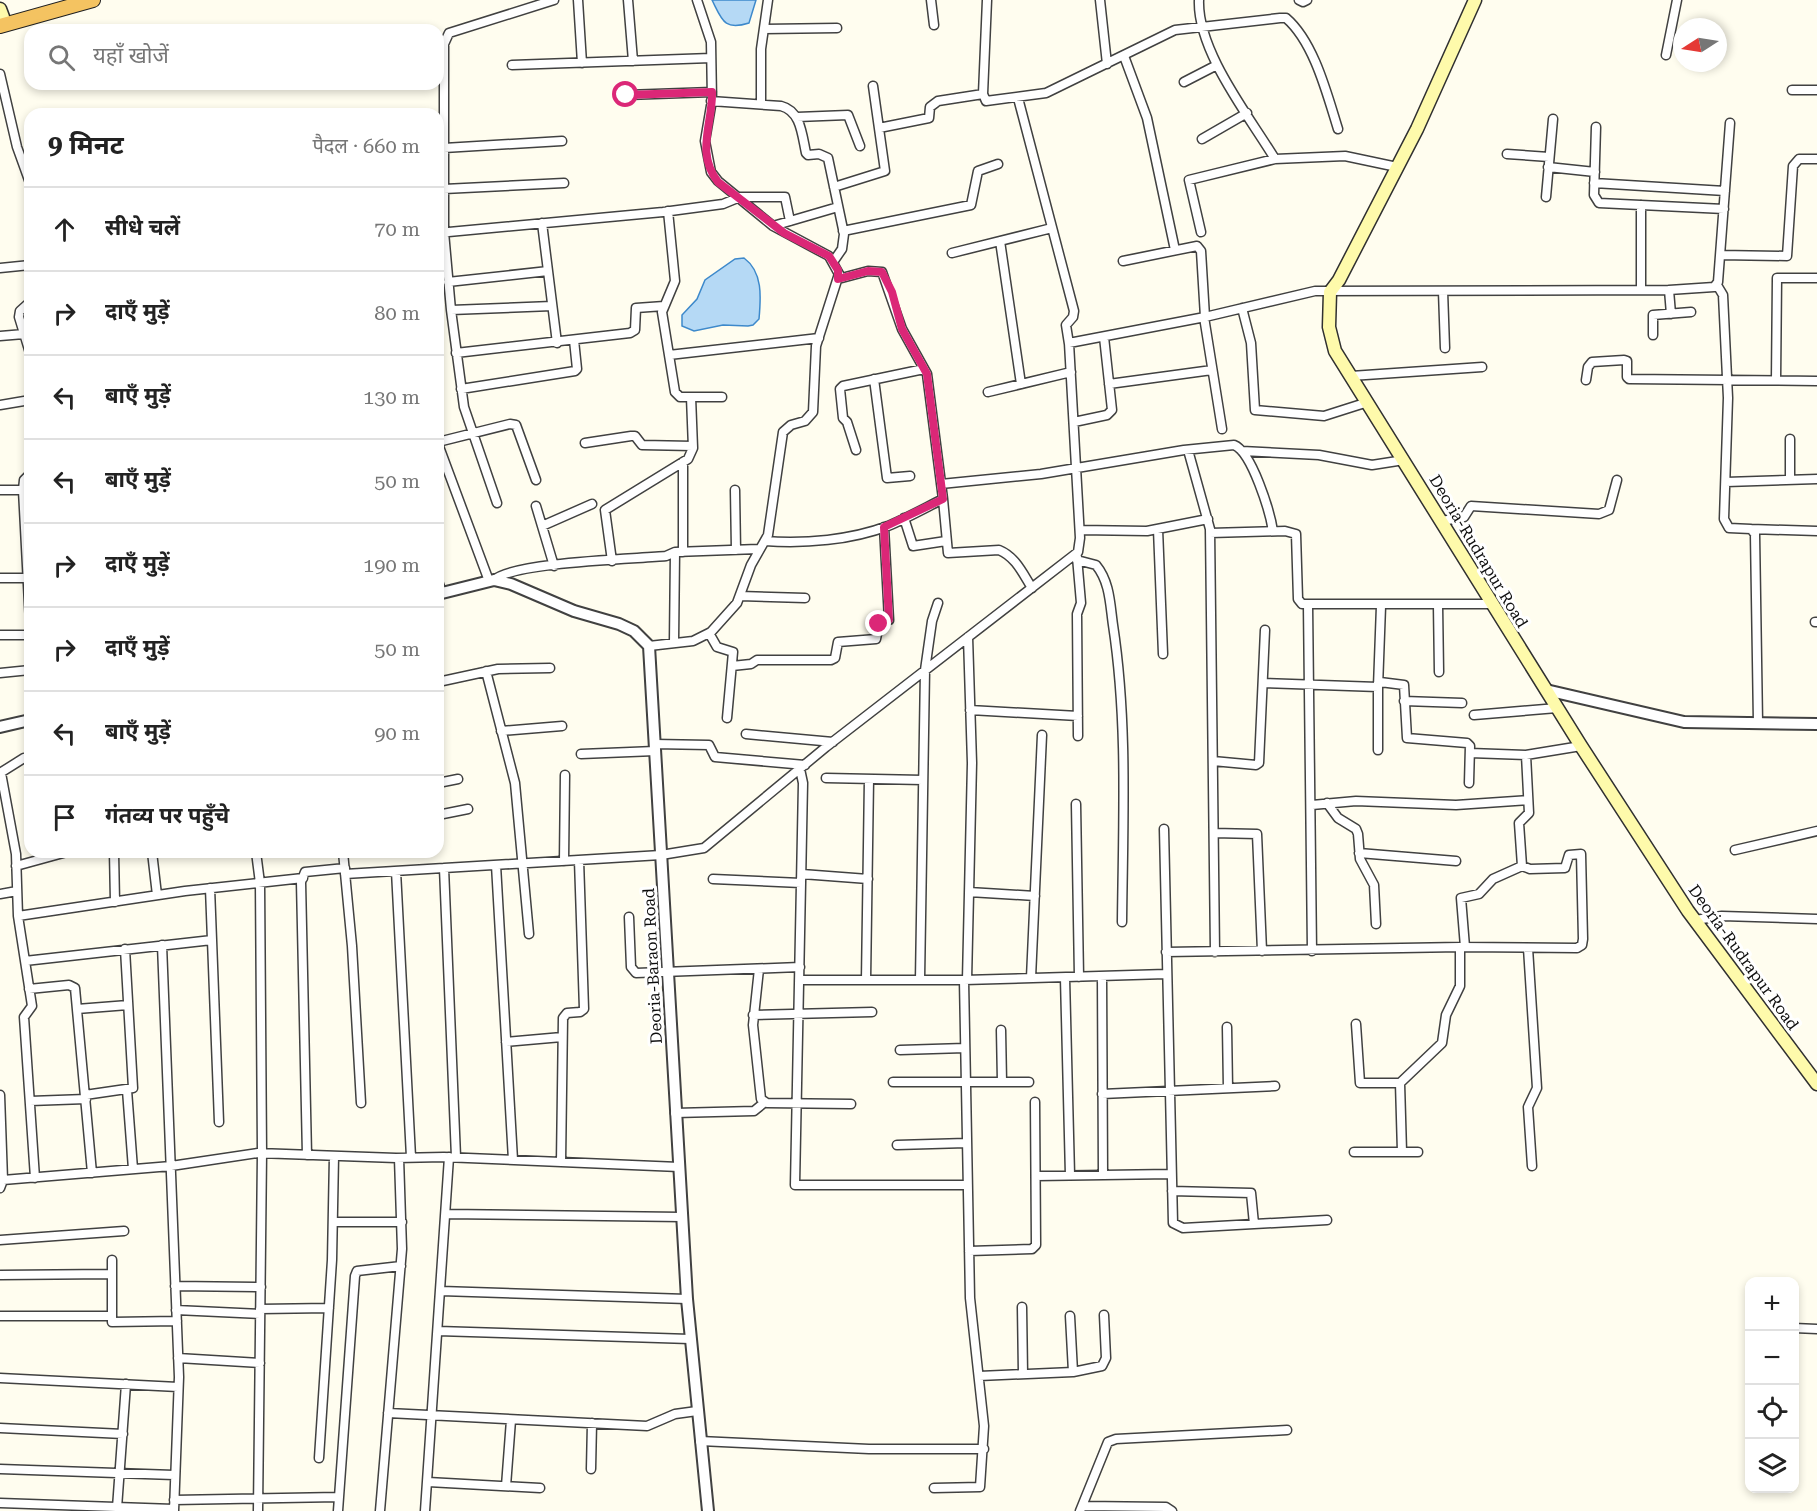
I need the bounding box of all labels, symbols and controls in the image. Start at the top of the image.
north arrow [1673,18,1727,72]
search box [24,24,444,90]
icon: search [45,41,78,74]
text: यहाँ खोजें [93,43,169,68]
route start [612,81,638,107]
text: 9 मिनट [48,130,124,160]
text: पैदल · 660 m [312,134,420,158]
icon: ahead [48,213,81,246]
text: सीधे चलें [105,215,180,240]
text: 70 m [374,217,420,241]
icon: right [48,297,81,330]
text: दाएँ मुड़ें [105,299,170,324]
text: 80 m [374,301,420,325]
icon: left [48,381,81,414]
text: बाएँ मुड़ें [105,383,171,408]
text: 130 m [363,385,420,409]
icon: left [48,465,81,498]
text: बाएँ मुड़ें [105,467,171,492]
text: 50 m [374,469,420,493]
street label: Deoria-Rudrapur Road [1425,471,1532,631]
icon: right [48,549,81,582]
text: दाएँ मुड़ें [105,551,170,576]
text: 190 m [363,553,420,577]
route end [865,610,891,636]
icon: right [48,633,81,666]
text: दाएँ मुड़ें [105,635,170,660]
text: 50 m [374,637,420,661]
icon: left [48,717,81,750]
text: बाएँ मुड़ें [105,719,171,744]
text: 90 m [374,721,420,745]
icon: arrive [48,801,81,834]
text: गंतव्य पर पहुँचे [105,803,229,828]
street label: Deoria-Rudrapur Road [1684,881,1803,1034]
street label: Deoria-Baraon Road [639,887,666,1045]
map controls [1745,1277,1799,1493]
button: + [1745,1277,1799,1331]
button: − [1745,1331,1799,1385]
button: locate [1745,1385,1799,1439]
button: layers [1745,1439,1799,1493]

